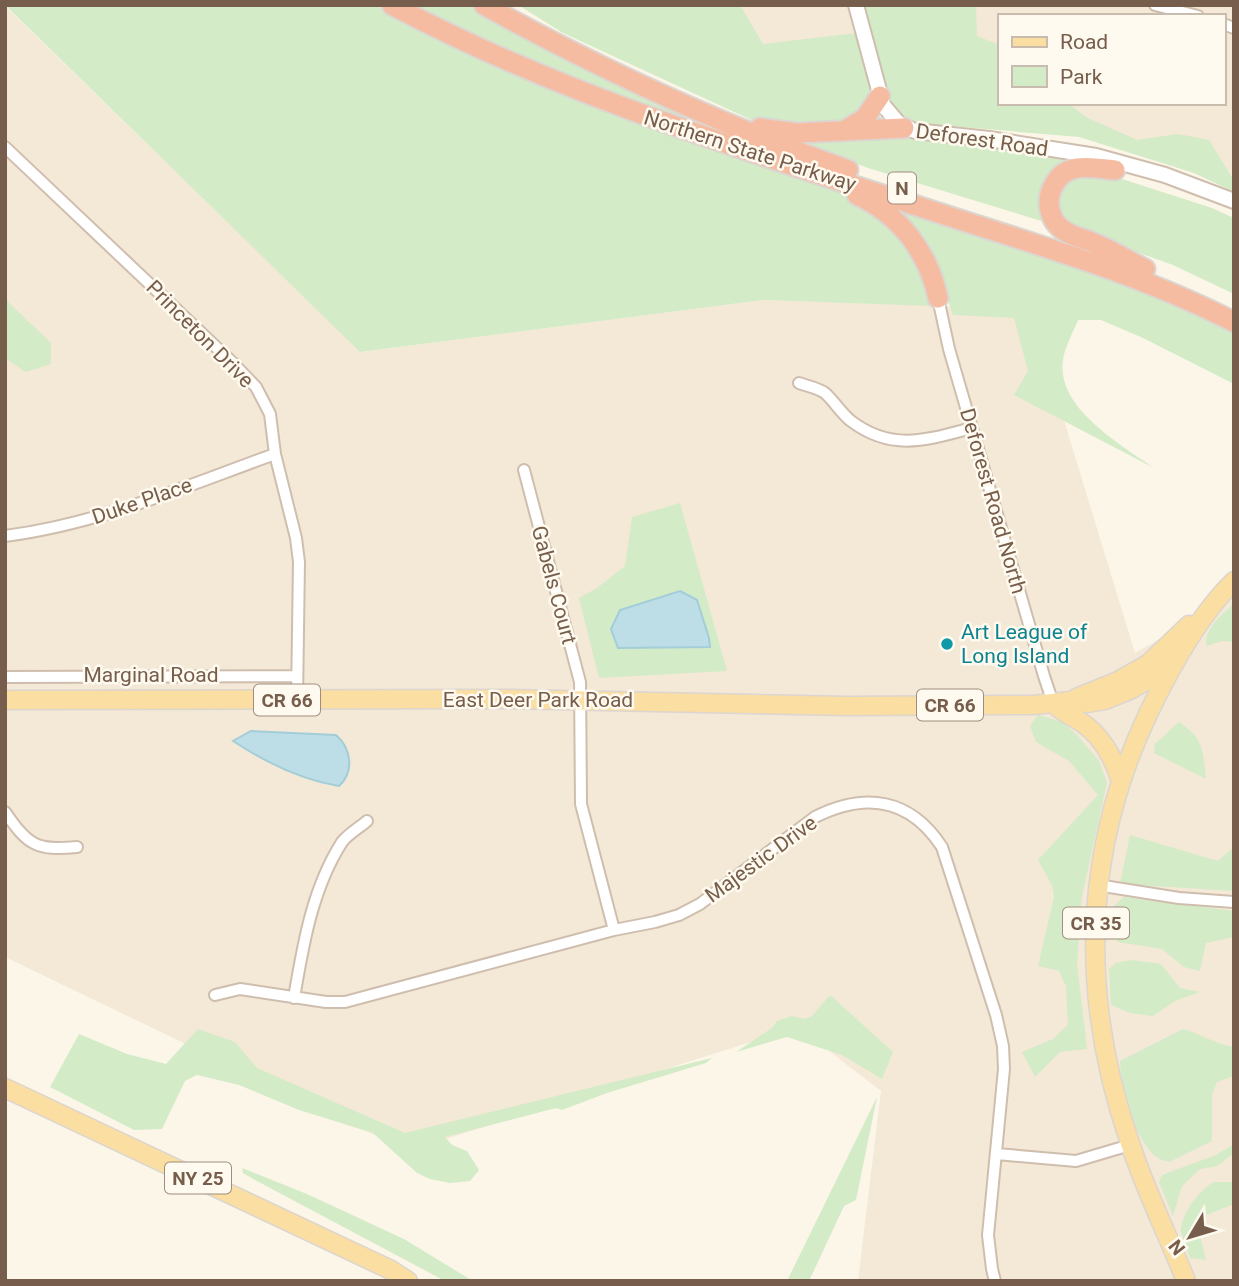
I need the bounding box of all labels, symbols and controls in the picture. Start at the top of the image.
legend [998,14,1225,105]
text: Road [1060,30,1108,54]
text: Park [1060,65,1103,89]
street label: Northern State Parkway [641,105,859,197]
street label: Deforest Road [914,119,1050,161]
road number: N [888,172,916,204]
street label: Princeton Drive [141,275,259,393]
street label: Deforest Road North [955,406,1031,596]
street label: Duke Place [89,473,195,529]
street label: Gabels Court [527,523,581,647]
place label: Art League of Long Island [961,620,1088,668]
marker: Art League of Long Island [939,636,955,652]
street label: Marginal Road [83,663,219,687]
road number: CR 66 [254,684,320,716]
street label: East Deer Park Road [443,688,633,712]
road number: CR 66 [917,690,983,720]
street label: Majestic Drive [701,810,821,908]
road number: CR 35 [1063,908,1129,939]
road number: NY 25 [165,1162,231,1194]
north arrow [1155,1202,1225,1272]
text: N [1164,1235,1190,1260]

